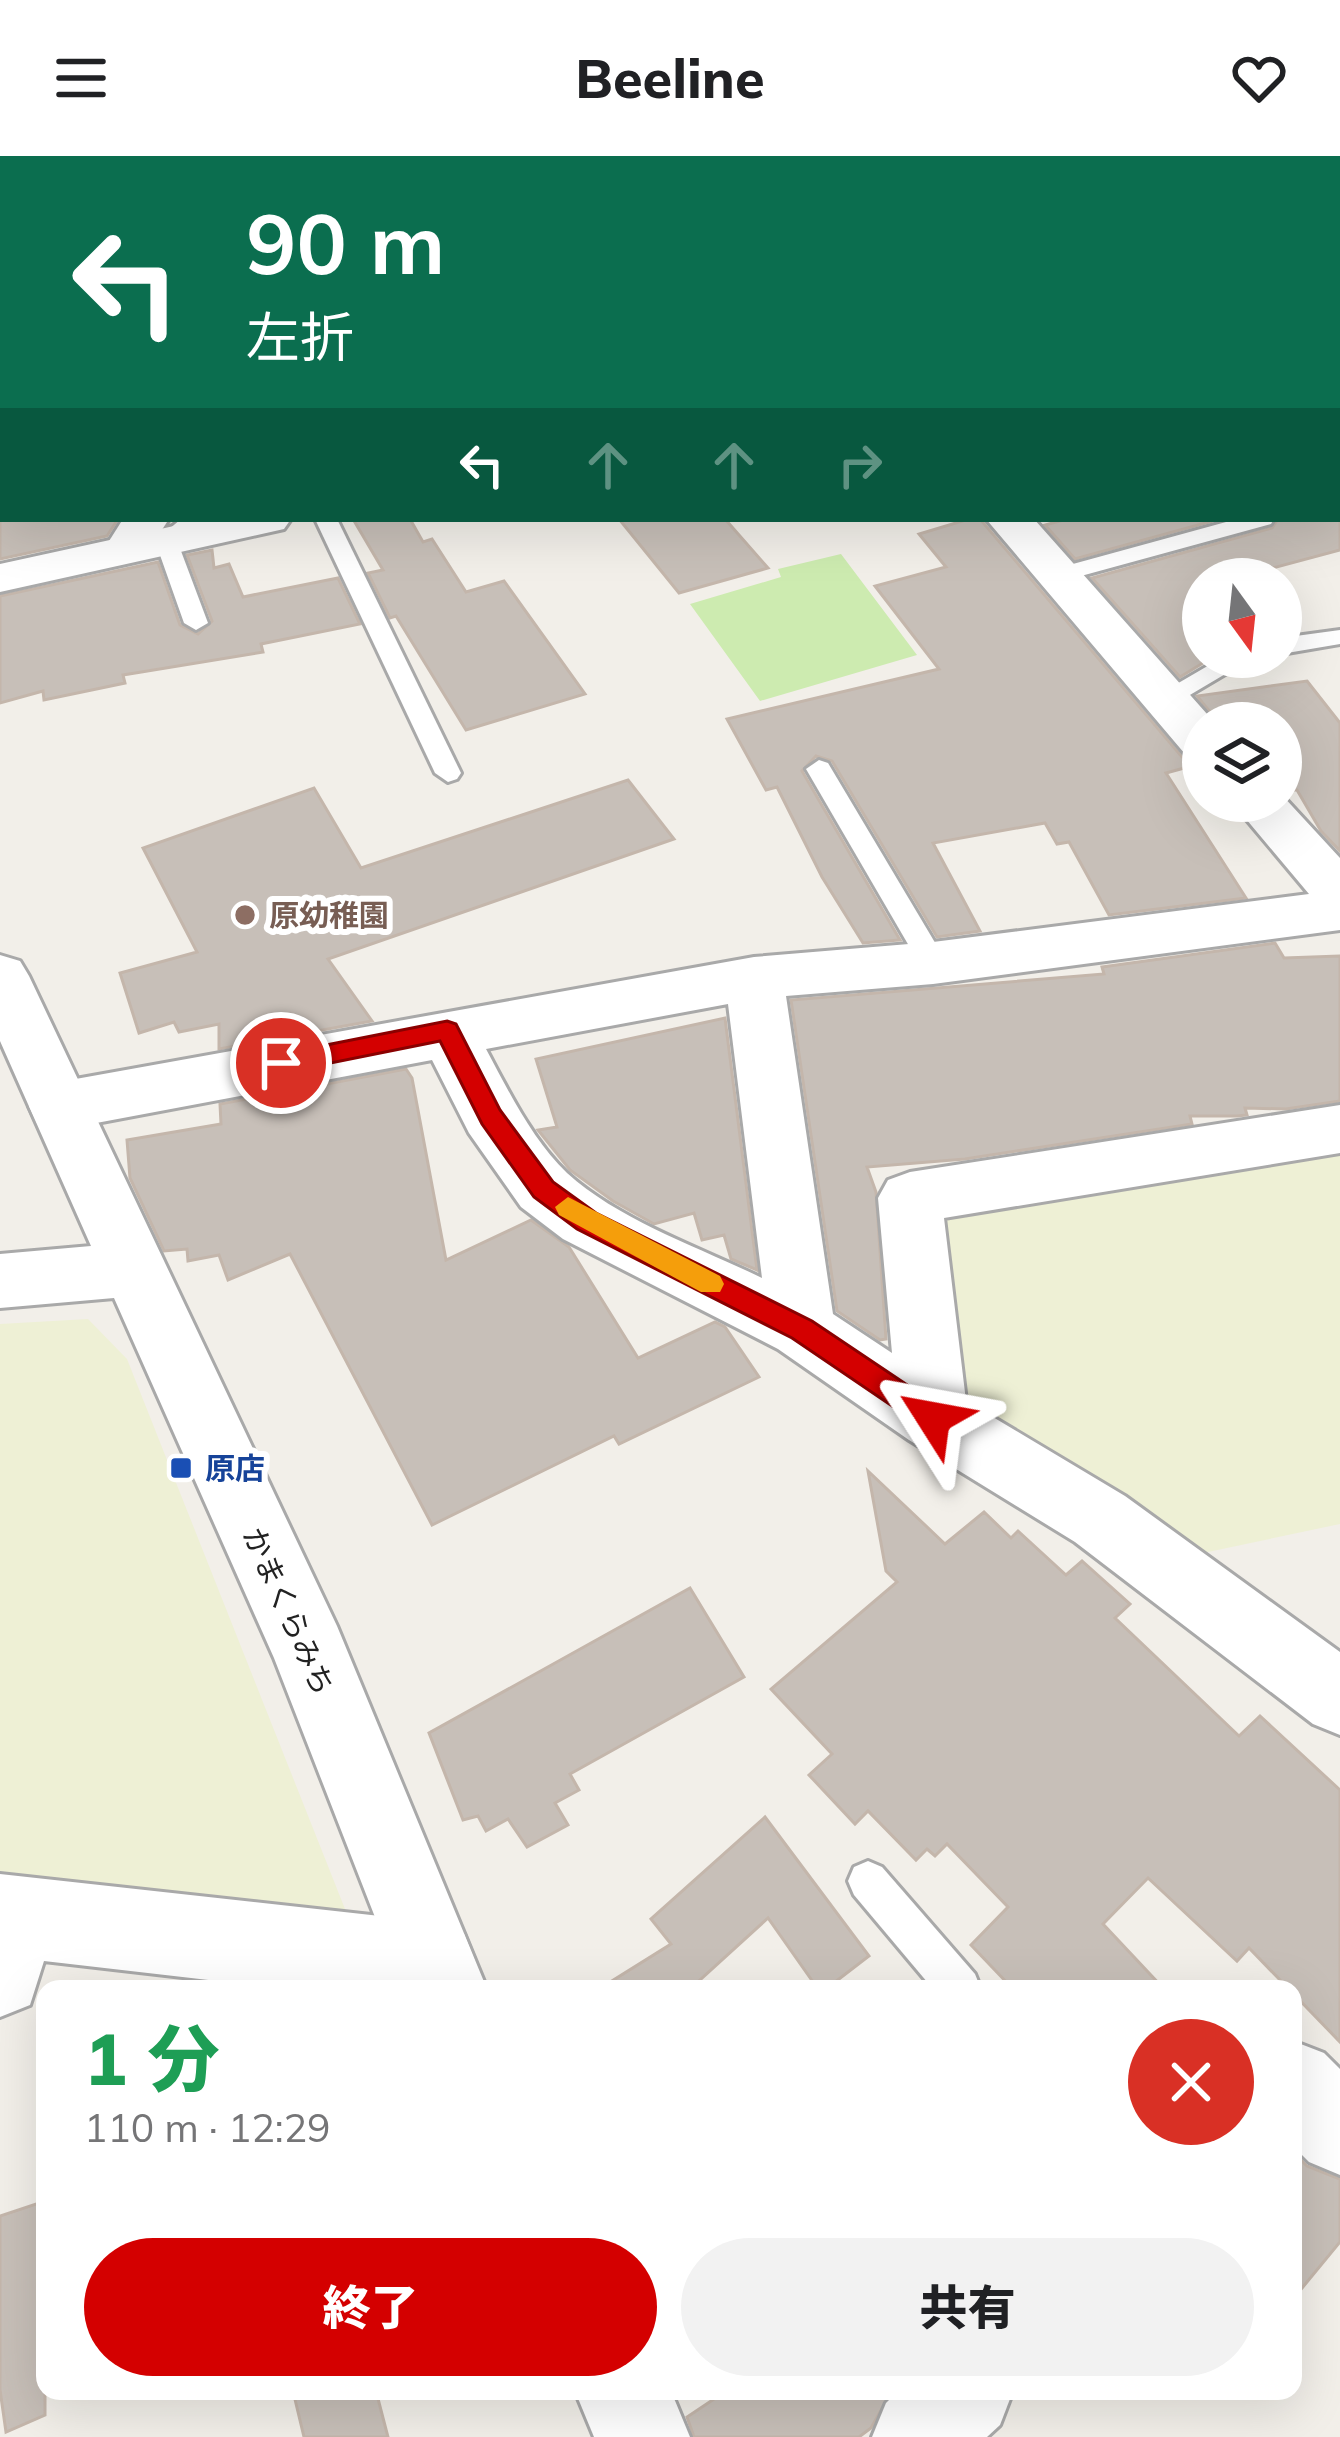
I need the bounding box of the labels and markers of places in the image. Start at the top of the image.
place label: 原幼稚園 [269,896,389,934]
marker: 原幼稚園 [232,902,258,928]
pin [230,1012,332,1114]
place label: 原店 [205,1449,265,1487]
marker: 原店 [168,1455,194,1481]

